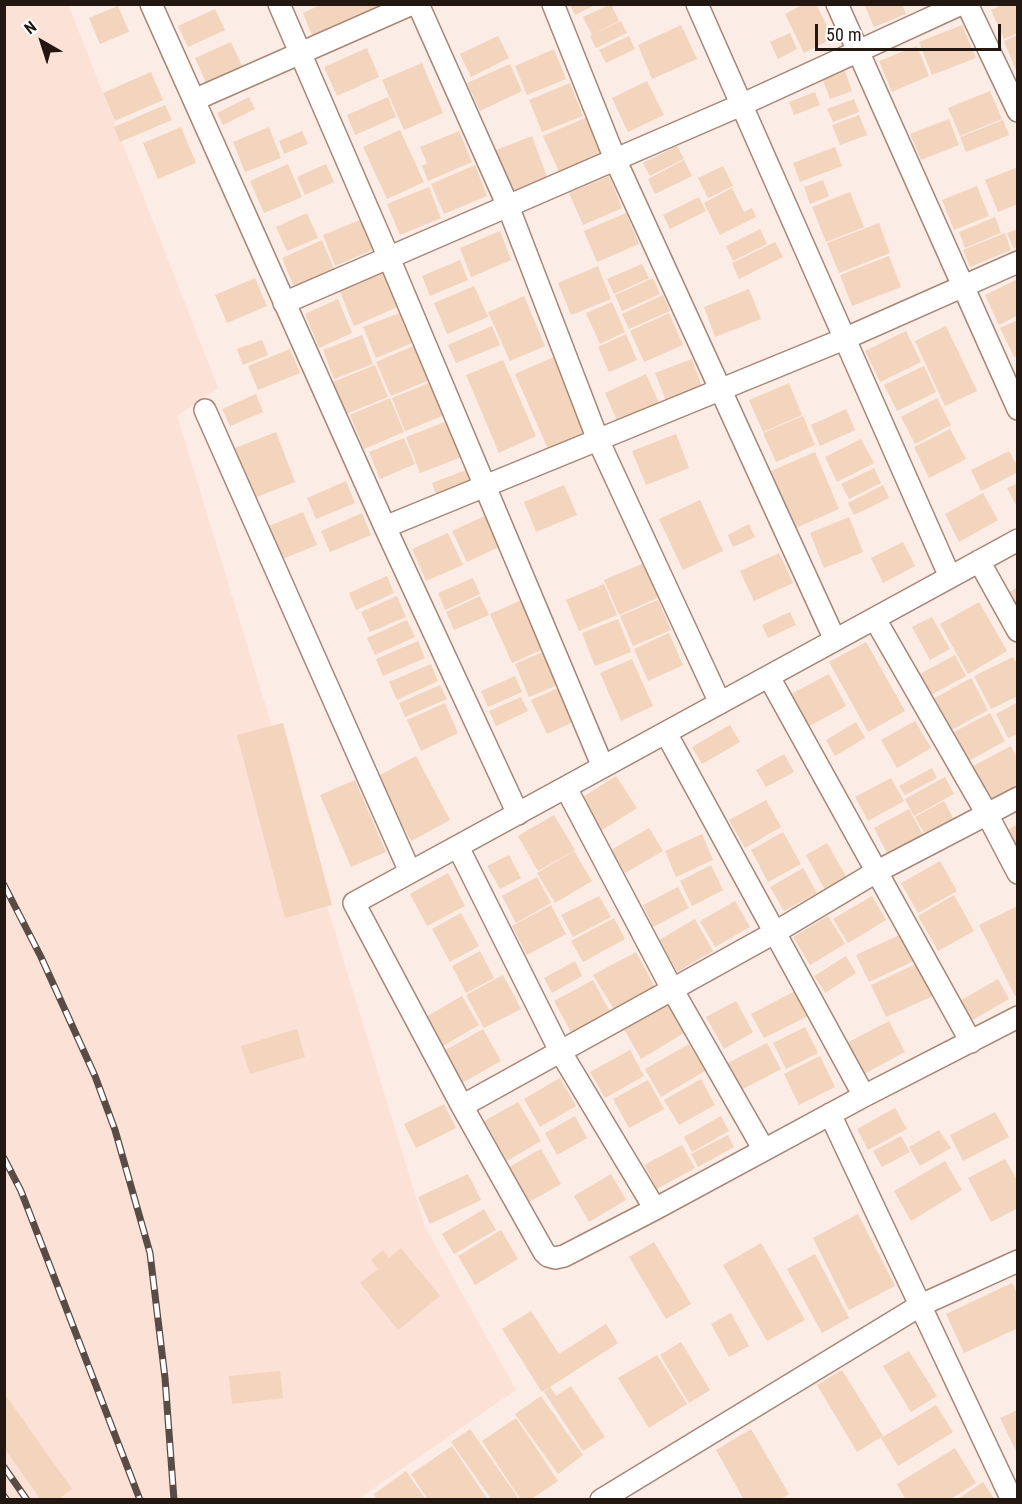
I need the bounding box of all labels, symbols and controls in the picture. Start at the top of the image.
north arrow [12,12,72,72]
scale bar [818,12,1004,50]
text: N [21,17,40,38]
text: 50 m [826,24,861,45]

